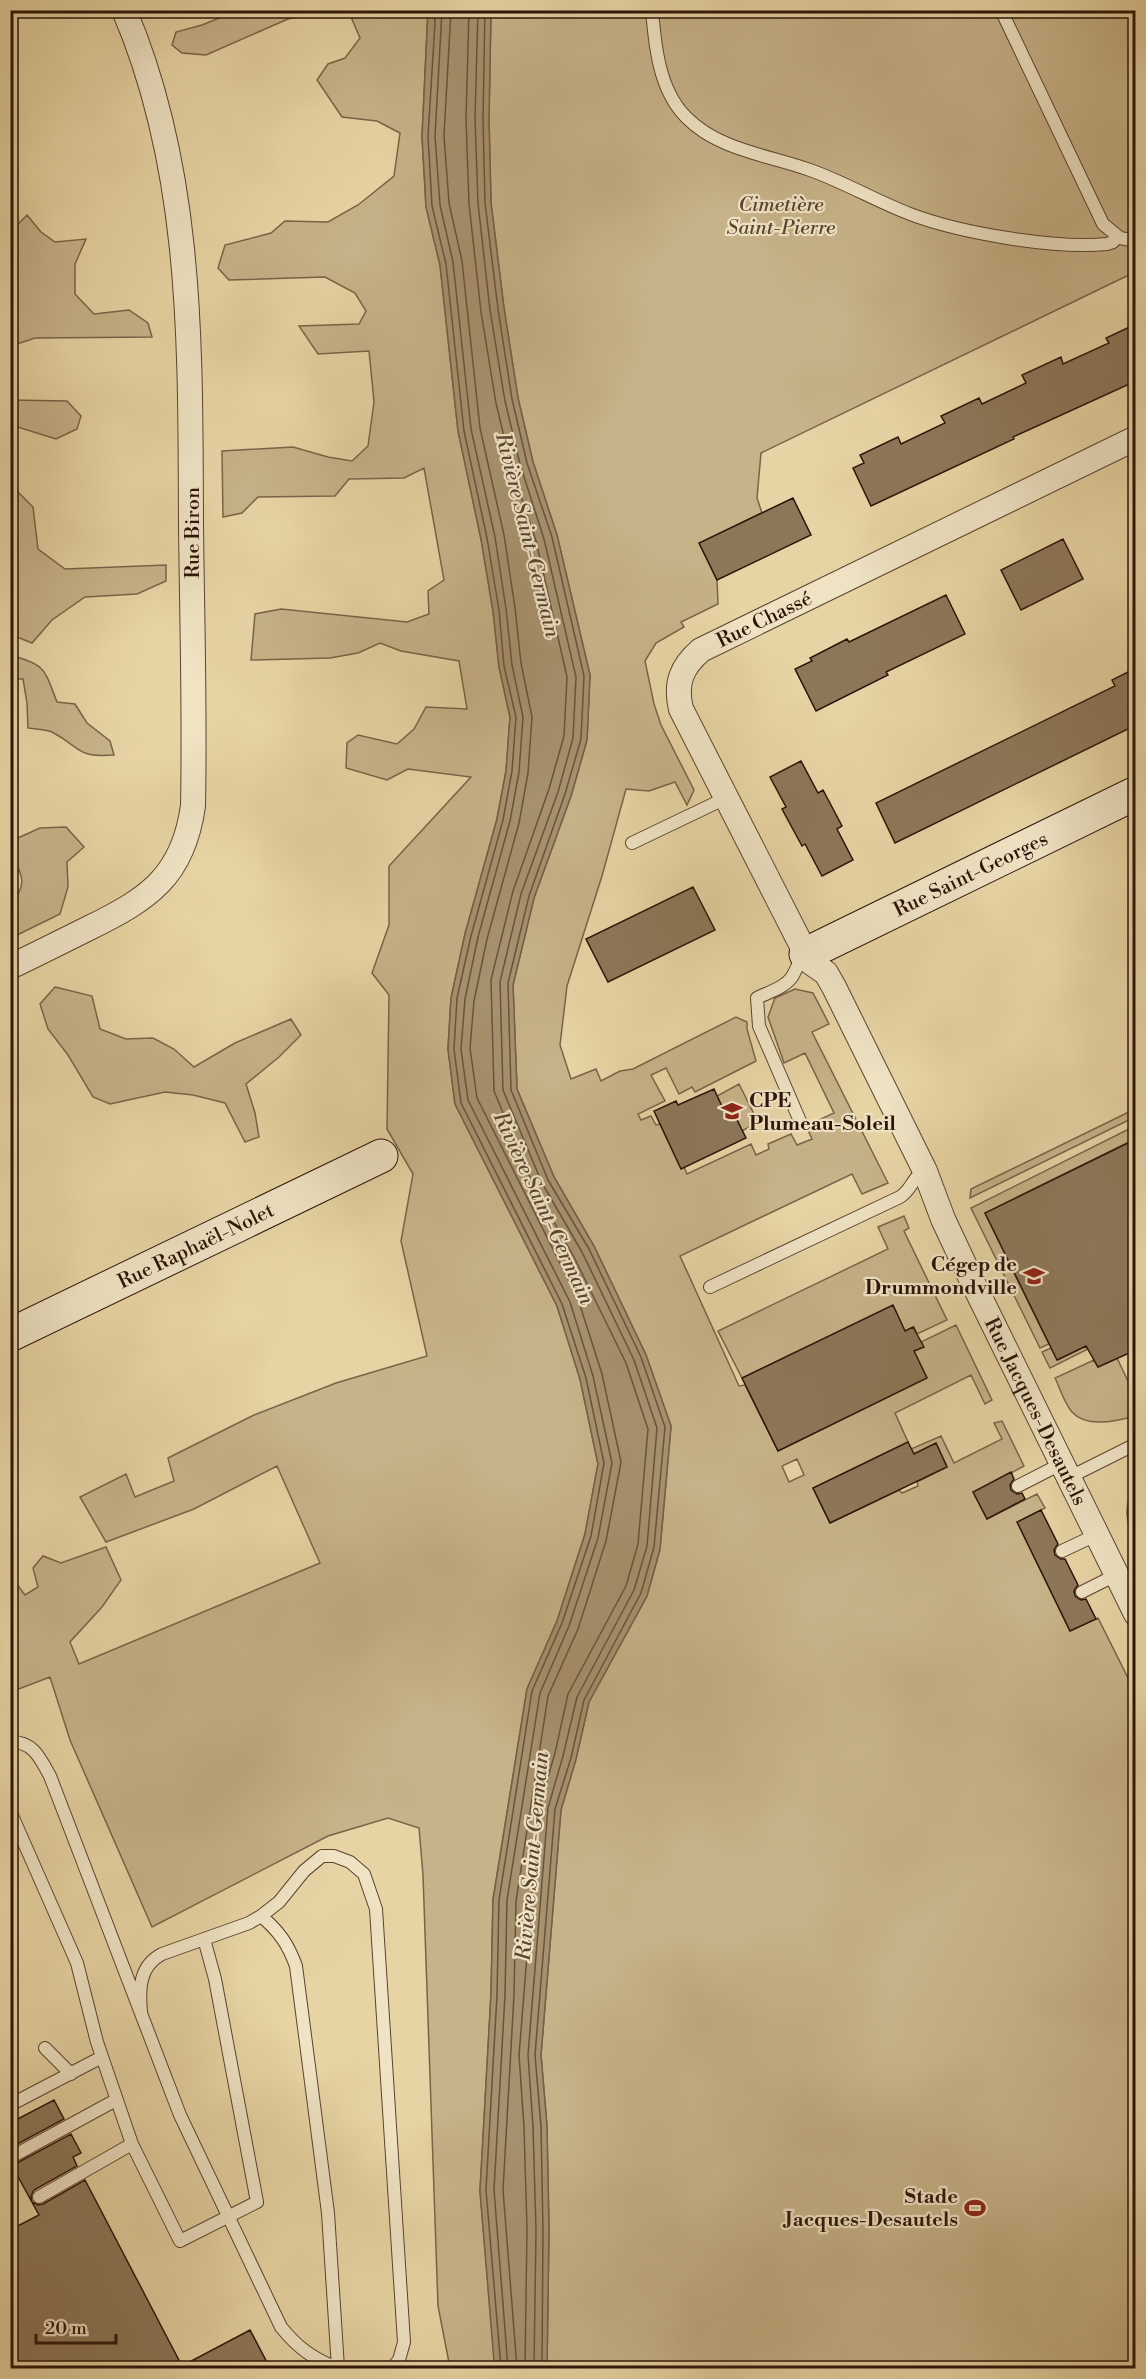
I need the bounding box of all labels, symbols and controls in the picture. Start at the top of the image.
park label: Cimetière Saint-Pierre [727,193,836,241]
water label: Rivière Saint-Germain [489,429,565,641]
street label: Rue Biron [181,487,206,579]
street label: Rue Chassé [713,587,816,654]
street label: Rue Saint-Georges [890,827,1052,923]
place label: CPE Plumeau-Soleil [749,1089,896,1137]
school or university icon: CPE Plumeau-Soleil [720,1099,744,1123]
water label: Rivière Saint-Germain [487,1107,599,1309]
street label: Rue Raphaël-Nolet [114,1199,278,1295]
place label: Cégep de Drummondville [865,1253,1017,1301]
school or university icon: Cégep de Drummondville [1022,1264,1046,1288]
street label: Rue Jacques-Desautels [978,1314,1092,1510]
water label: Rivière Saint-Germain [511,1750,555,1963]
place label: Stade Jacques-Desautels [782,2185,958,2233]
sports icon: Stade Jacques-Desautels [963,2196,987,2220]
scale bar [36,2307,116,2345]
text: 20 m [45,2317,87,2340]

